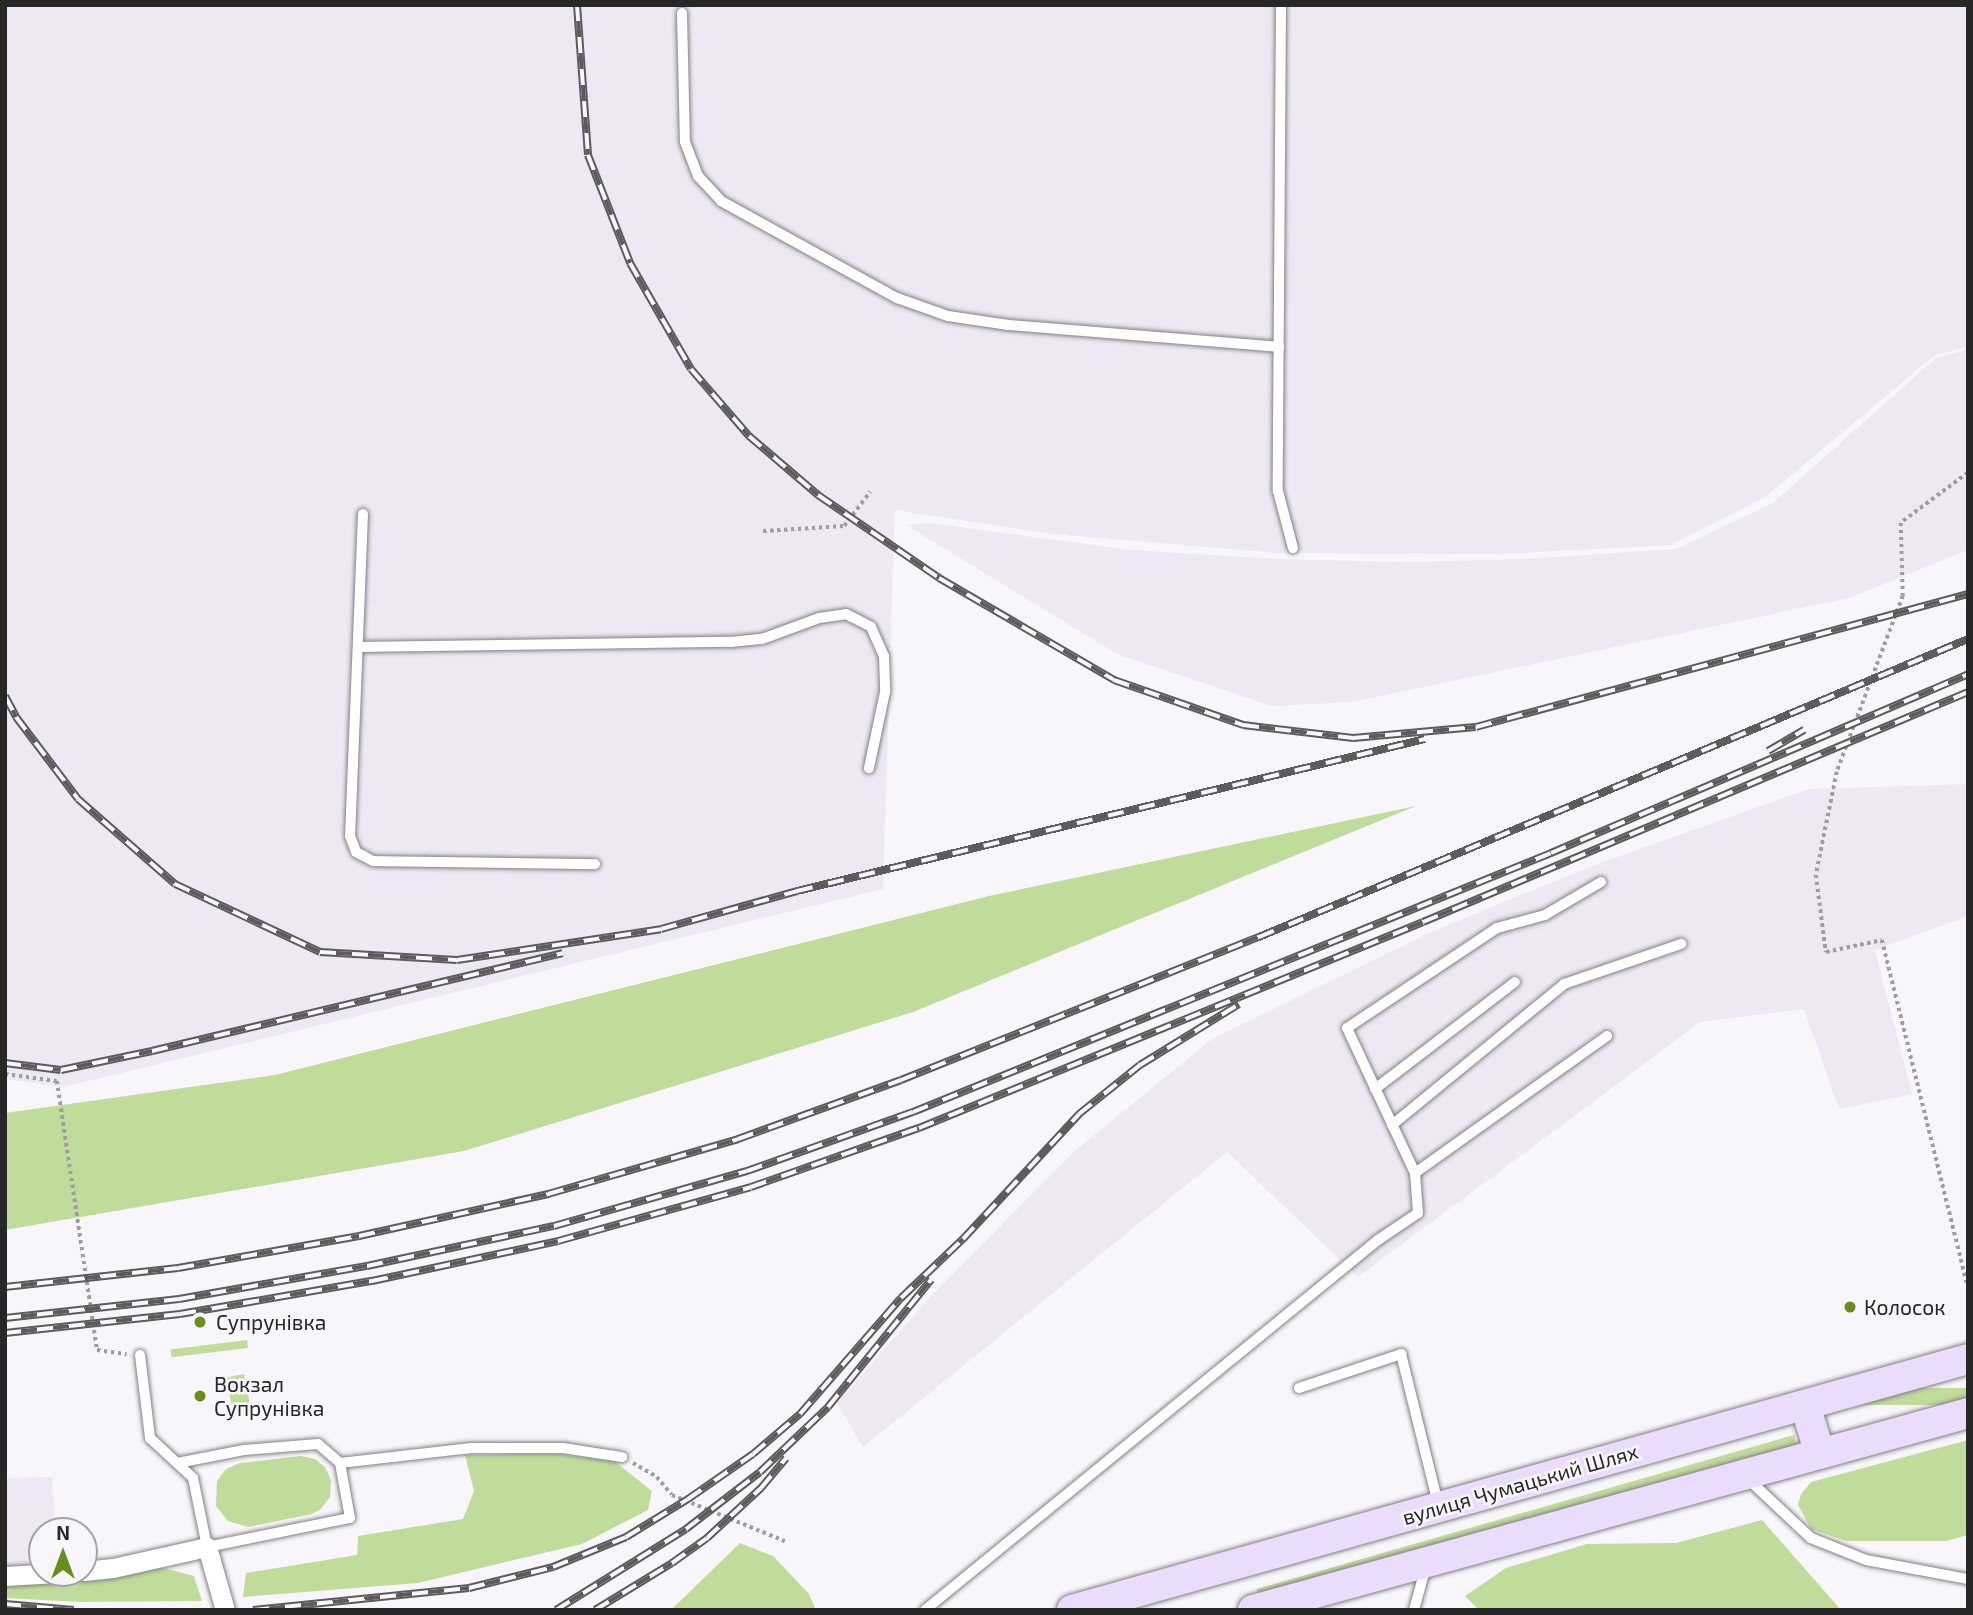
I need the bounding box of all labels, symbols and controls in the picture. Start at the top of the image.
place label: Колосок [1864,1294,1945,1320]
marker: Колосок [1842,1299,1858,1315]
place label: Супрунівка [216,1309,326,1335]
marker: Супрунівка [190,1312,210,1332]
place label: Вокзал Супрунівка [214,1371,324,1421]
marker: Вокзал Супрунівка [192,1388,208,1404]
street label: вулиця Чумацький Шлях [1399,1438,1641,1530]
north arrow [28,1517,98,1587]
text: N [56,1521,70,1544]

